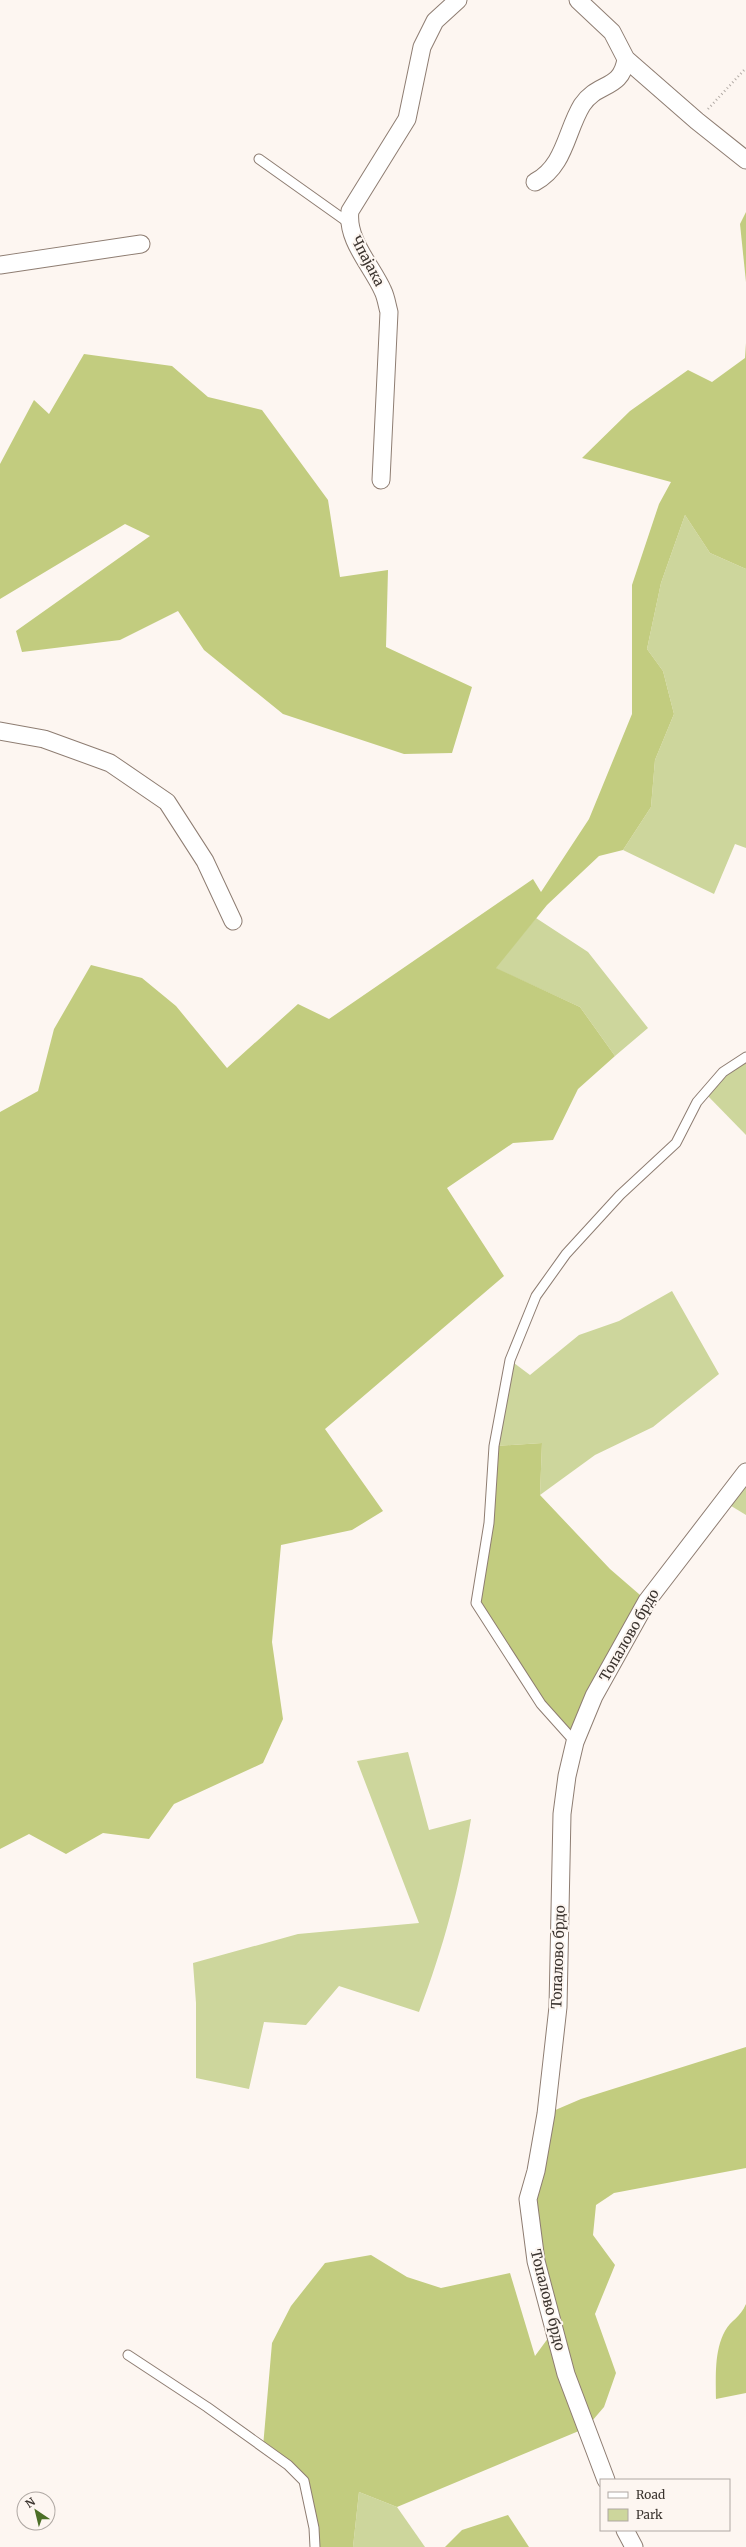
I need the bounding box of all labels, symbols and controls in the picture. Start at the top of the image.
street label: Чпајака [347,233,389,290]
street label: Топалово брдо [595,1586,663,1684]
street label: Топалово брдо [547,1905,569,2009]
street label: Топалово брдо [527,2247,569,2353]
legend [600,2479,730,2531]
text: Road [636,2487,665,2502]
north arrow [16,2491,56,2531]
text: N [23,2494,38,2511]
text: Park [636,2507,663,2522]

